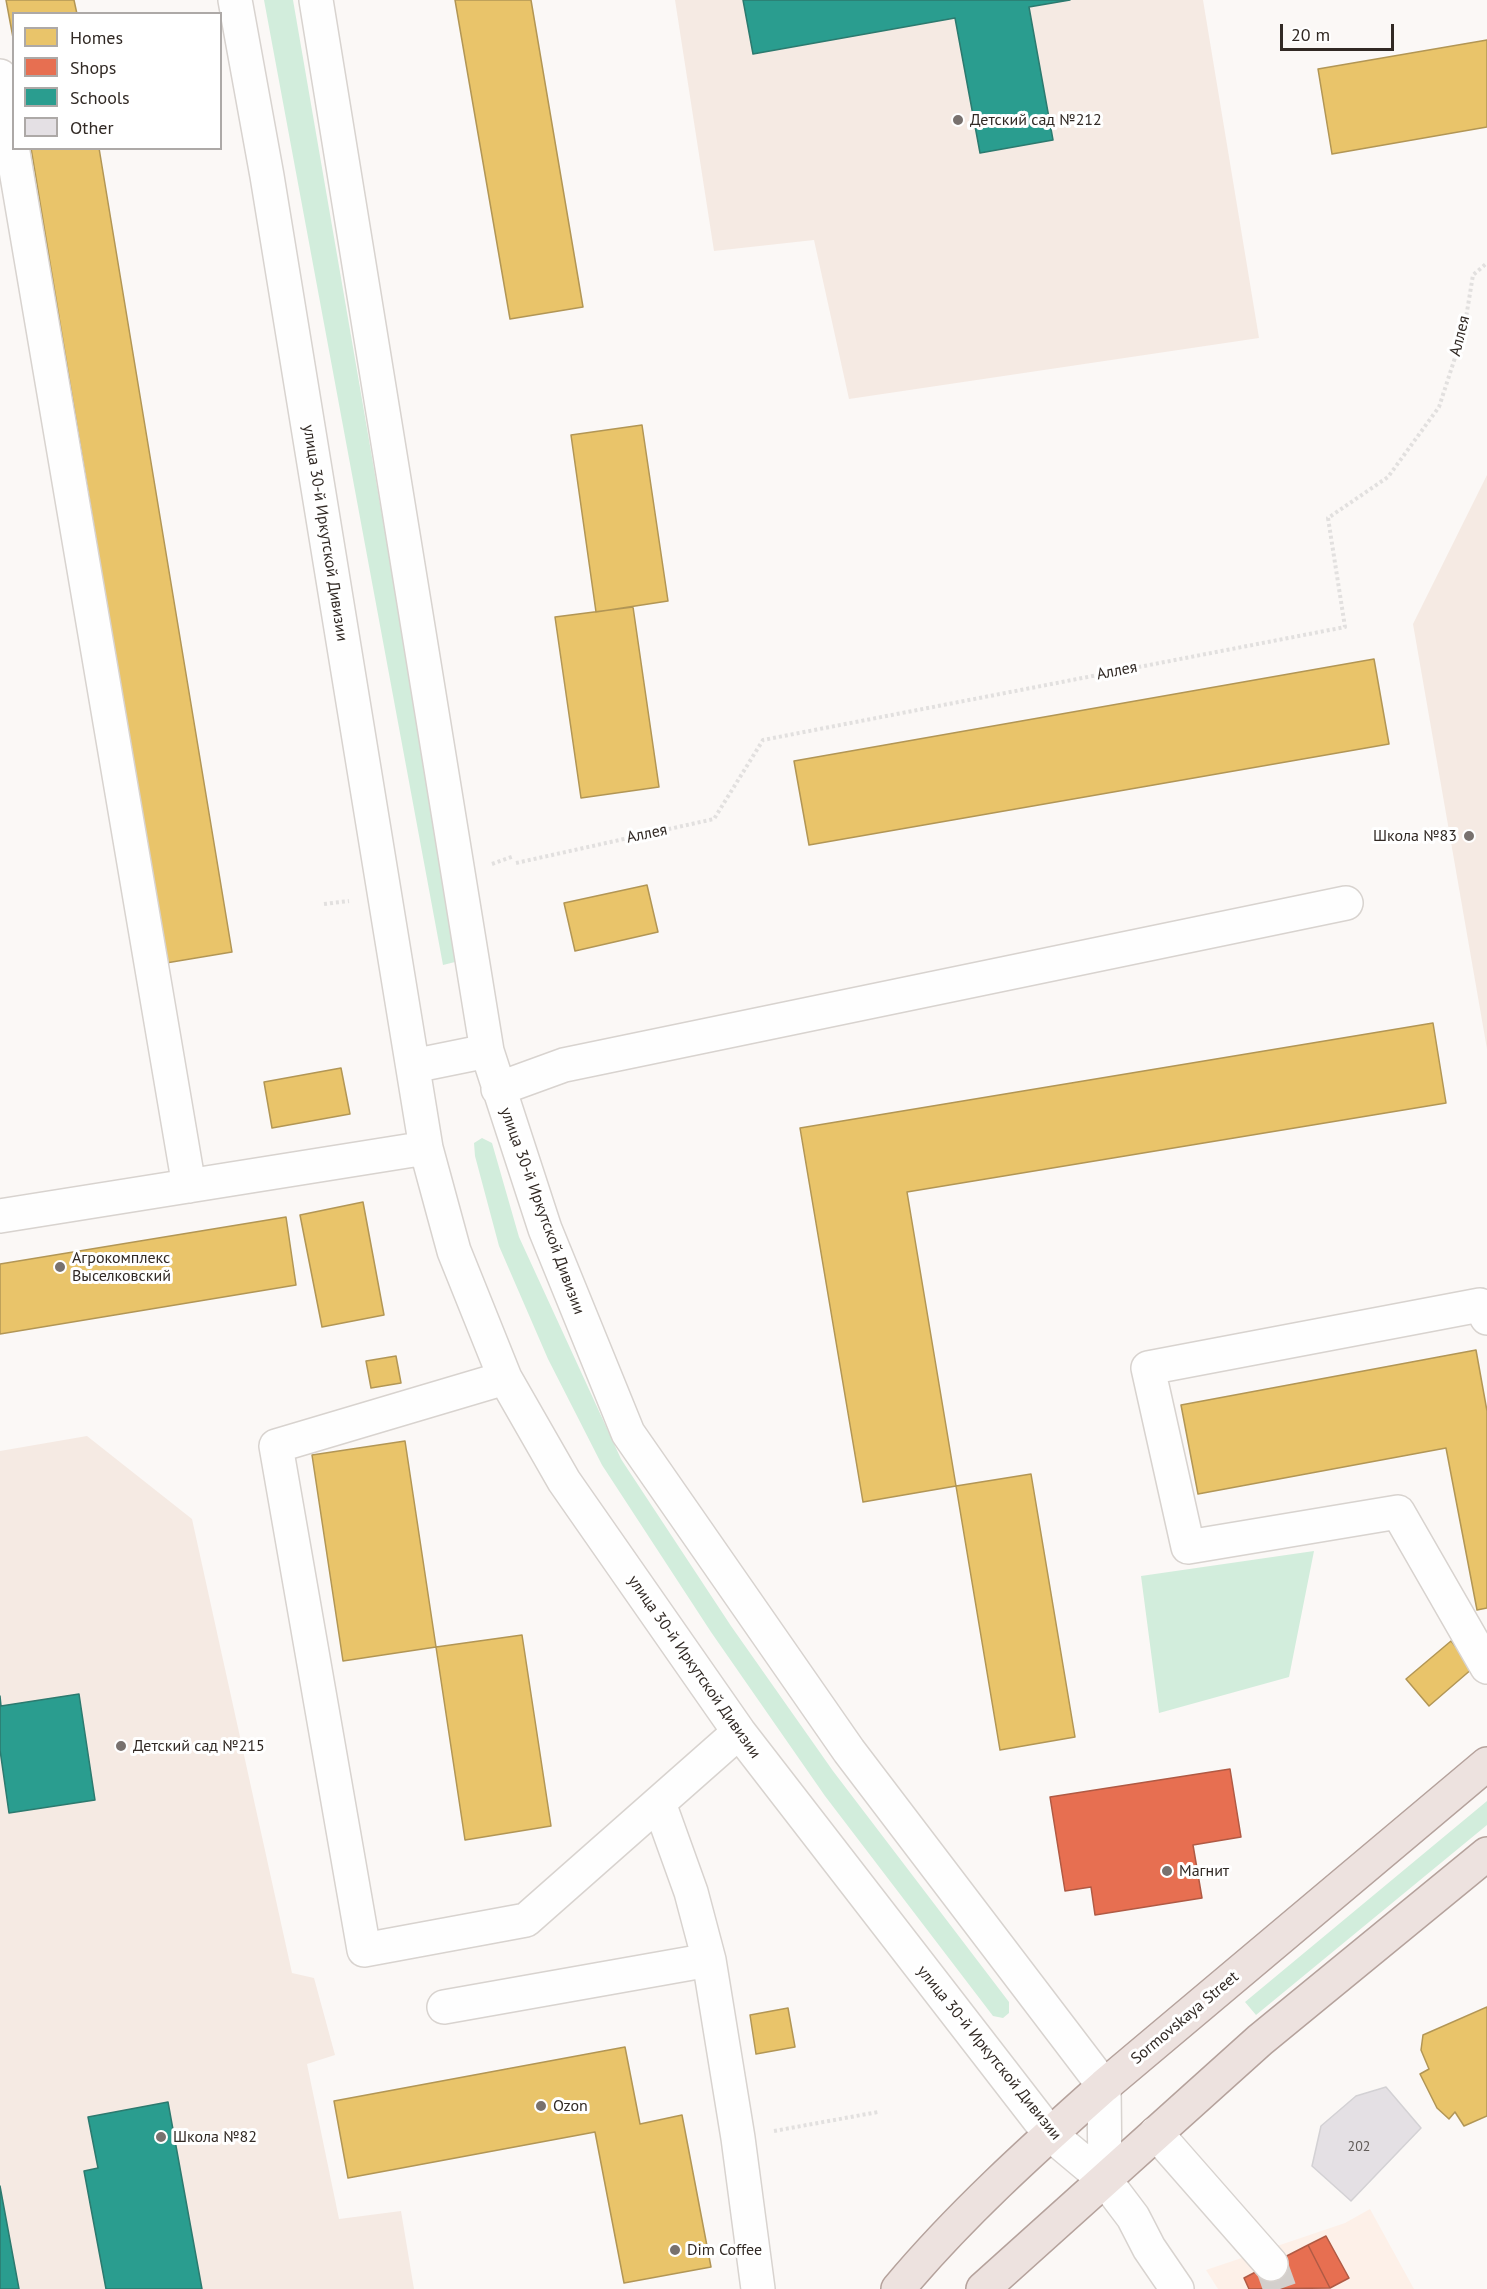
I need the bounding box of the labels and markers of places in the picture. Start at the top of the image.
place label: Детский сад №212 [970,110,1102,130]
marker: Детский сад №212 [951,113,965,127]
place label: Школа №83 [1373,826,1457,846]
marker: Школа №83 [1462,829,1476,843]
place label: Агрокомплекс Выселковский [72,1248,171,1286]
marker: Агрокомплекс Выселковский [53,1260,67,1274]
place label: Детский сад №215 [133,1736,265,1756]
marker: Детский сад №215 [114,1739,128,1753]
place label: Магнит [1179,1861,1229,1881]
marker: Магнит [1160,1864,1174,1878]
place label: Ozon [553,2096,588,2116]
marker: Ozon [534,2099,548,2113]
place label: Школа №82 [173,2127,257,2147]
marker: Школа №82 [154,2130,168,2144]
place label: Dim Coffee [687,2240,762,2260]
marker: Dim Coffee [668,2243,682,2257]

